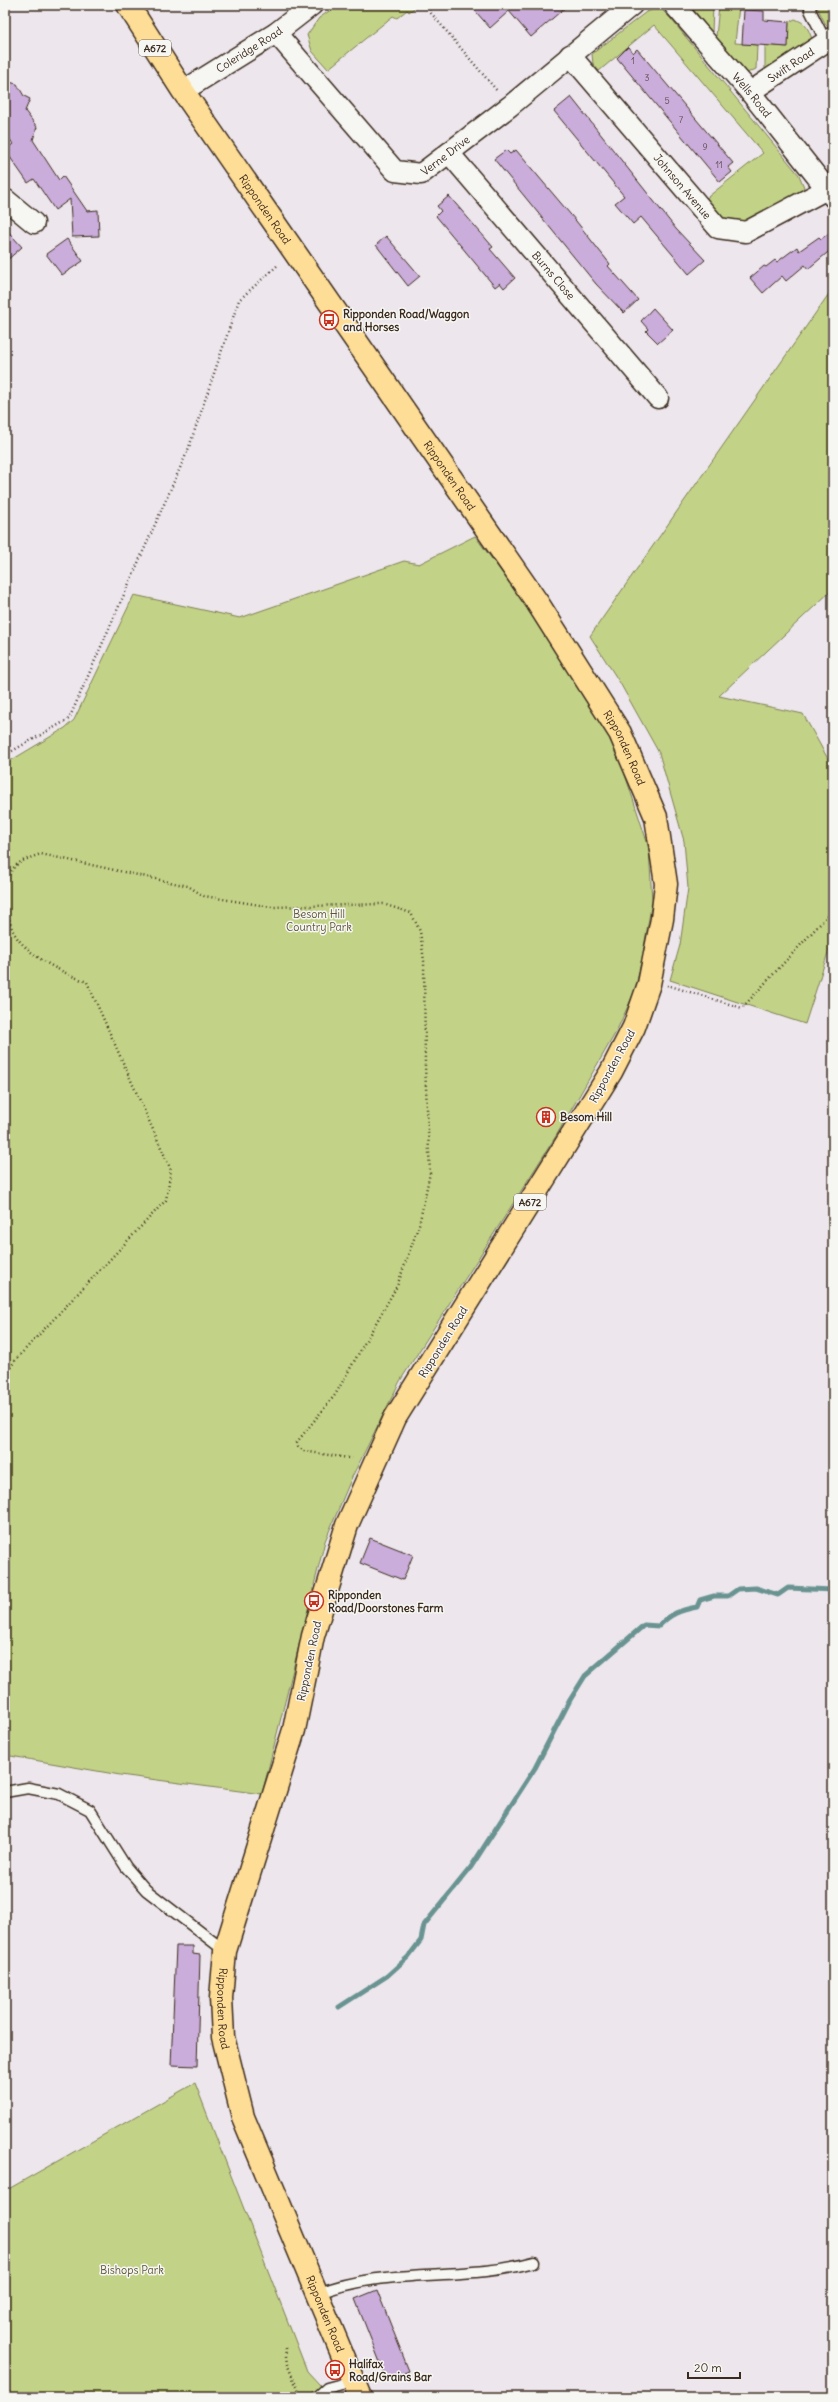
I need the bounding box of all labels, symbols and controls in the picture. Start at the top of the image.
street label: Coleridge Road [213,23,286,76]
road number: A672 [139,40,171,56]
street label: Swift Road [765,44,817,85]
house number: 1 [631,55,635,66]
street label: Wells Road [729,70,775,121]
house number: 3 [644,72,650,83]
house number: 5 [664,95,670,106]
house number: 7 [679,114,684,125]
street label: Verne Drive [418,132,473,179]
house number: 9 [702,141,708,152]
street label: Johnson Avenue [651,151,714,222]
house number: 11 [715,159,723,170]
street label: Ripponden Road [236,172,294,247]
street label: Burns Close [529,248,578,303]
place label: Ripponden Road/Waggon and Horses [343,307,470,334]
bus stop icon: Ripponden Road/Waggon and Horses [318,309,340,331]
street label: Ripponden Road [420,438,479,514]
street label: Ripponden Road [600,708,649,788]
park label: Besom Hill Country Park [286,907,352,934]
street label: Ripponden Road [586,1026,638,1105]
building icon: Besom Hill [535,1106,557,1128]
place label: Besom Hill [560,1110,612,1124]
road number: A672 [514,1194,546,1210]
street label: Ripponden Road [415,1303,471,1380]
place label: Ripponden Road/Doorstones Farm [328,1588,444,1615]
bus stop icon: Ripponden Road/Doorstones Farm [303,1590,325,1612]
street label: Ripponden Road [294,1619,324,1702]
street label: Ripponden Road [214,1967,233,2051]
park label: Bishops Park [100,2263,164,2277]
street label: Ripponden Road [303,2273,348,2355]
scale bar [688,2354,740,2380]
place label: Halifax Road/Grains Bar [349,2357,432,2384]
bus stop icon: Halifax Road/Grains Bar [324,2359,346,2381]
text: 20 m [694,2360,722,2375]

